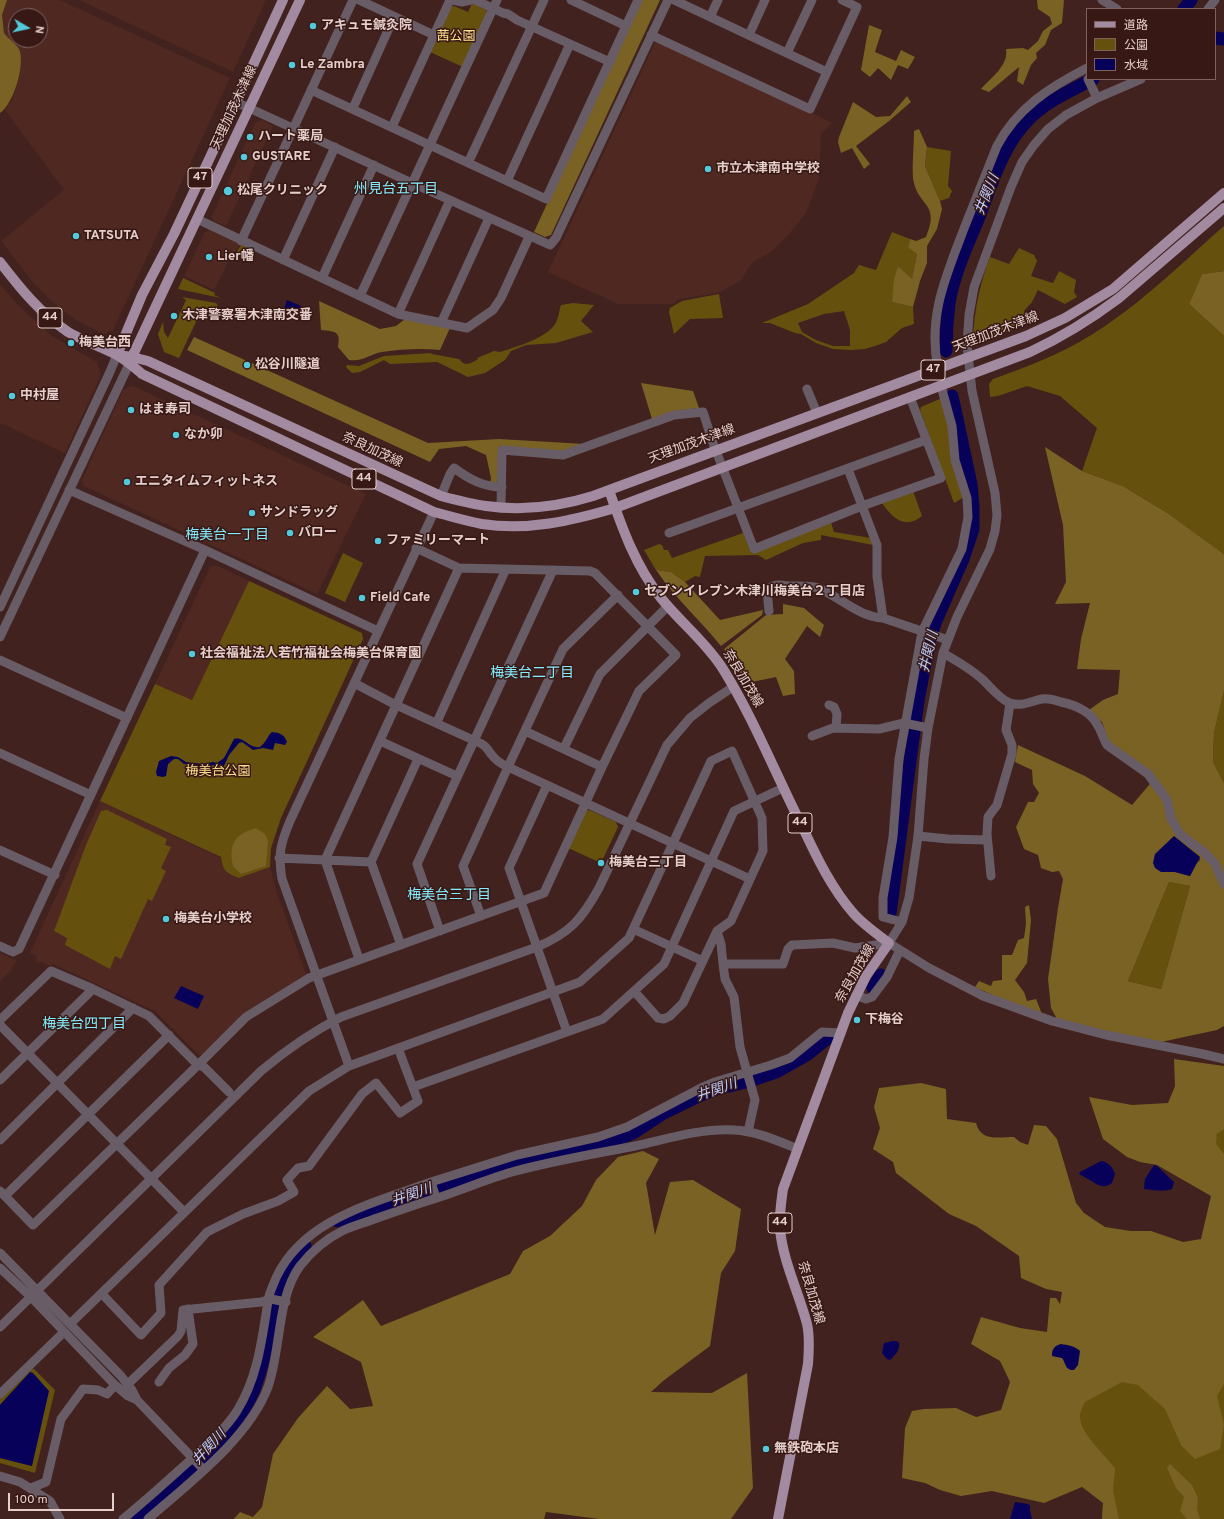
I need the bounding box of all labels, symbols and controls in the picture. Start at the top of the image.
north arrow [8,8,48,48]
legend [1086,8,1216,80]
place label: アキュモ鍼灸院 [321,18,412,34]
text: 道路 [1124,18,1148,34]
marker: アキュモ鍼灸院 [308,21,318,31]
text: N [31,25,46,35]
park label: 茜公園 [437,29,475,45]
text: 公園 [1124,38,1148,54]
place label: Le Zambra [300,57,365,73]
text: 水域 [1124,58,1148,74]
marker: Le Zambra [287,60,297,70]
street label: 天理加茂木津線 [209,63,261,153]
place label: ハート薬局 [258,129,323,145]
marker: ハート薬局 [245,132,255,142]
place label: GUSTARE [252,149,311,165]
marker: GUSTARE [239,152,249,162]
place label: 市立木津南中学校 [716,161,820,177]
marker: 市立木津南中学校 [703,164,713,174]
road number: 47 [188,168,212,188]
water label: 井関川 [972,172,1004,218]
district label: 州見台五丁目 [354,182,438,198]
place label: 松尾クリニック [237,183,328,199]
marker: 松尾クリニック [222,185,234,197]
place label: TATSUTA [84,228,139,244]
marker: TATSUTA [71,231,81,241]
place label: Lier幡 [217,249,254,265]
marker: Lier幡 [204,252,214,262]
road number: 44 [38,308,62,328]
place label: 木津警察署木津南交番 [182,308,312,324]
street label: 天理加茂木津線 [951,309,1041,357]
marker: 木津警察署木津南交番 [169,311,179,321]
place label: 梅美台西 [79,335,131,351]
marker: 梅美台西 [66,338,76,348]
place label: 松谷川隧道 [255,357,320,373]
marker: 松谷川隧道 [242,360,252,370]
road number: 47 [921,360,945,380]
place label: 中村屋 [20,388,59,404]
marker: 中村屋 [7,391,17,401]
place label: はま寿司 [139,402,191,418]
marker: はま寿司 [126,405,136,415]
street label: 天理加茂木津線 [647,422,737,468]
place label: なか卯 [184,427,223,443]
marker: なか卯 [171,430,181,440]
street label: 奈良加茂線 [339,430,405,472]
road number: 44 [352,469,376,489]
place label: エニタイムフィットネス [135,474,278,490]
marker: エニタイムフィットネス [122,477,132,487]
place label: サンドラッグ [260,505,338,521]
marker: サンドラッグ [247,508,257,518]
place label: バロー [298,525,337,541]
district label: 梅美台一丁目 [185,528,269,544]
marker: バロー [285,528,295,538]
place label: ファミリーマート [386,533,490,549]
marker: ファミリーマート [373,536,383,546]
place label: セブンイレブン木津川梅美台２丁目店 [644,584,865,600]
marker: セブンイレブン木津川梅美台２丁目店 [631,587,641,597]
place label: Field Cafe [370,590,430,606]
marker: Field Cafe [357,593,367,603]
water label: 井関川 [917,630,943,674]
place label: 社会福祉法人若竹福祉会梅美台保育園 [200,646,421,662]
street label: 奈良加茂線 [719,647,765,711]
marker: 社会福祉法人若竹福祉会梅美台保育園 [187,649,197,659]
district label: 梅美台二丁目 [490,666,574,682]
park label: 梅美台公園 [186,764,250,780]
road number: 44 [788,813,812,833]
place label: 梅美台三丁目 [609,855,687,871]
marker: 梅美台三丁目 [596,858,606,868]
district label: 梅美台三丁目 [407,888,491,904]
place label: 梅美台小学校 [174,911,252,927]
marker: 梅美台小学校 [161,914,171,924]
street label: 奈良加茂線 [833,942,879,1006]
place label: 下梅谷 [865,1012,904,1028]
marker: 下梅谷 [852,1015,862,1025]
district label: 梅美台四丁目 [42,1017,126,1033]
water label: 井関川 [694,1076,740,1106]
water label: 井関川 [389,1181,435,1211]
road number: 44 [768,1213,792,1233]
street label: 奈良加茂線 [794,1260,826,1326]
water label: 井関川 [190,1427,230,1469]
place label: 無鉄砲本店 [774,1441,839,1457]
marker: 無鉄砲本店 [761,1444,771,1454]
scale bar [10,1485,116,1511]
text: 100 m [15,1492,48,1508]

